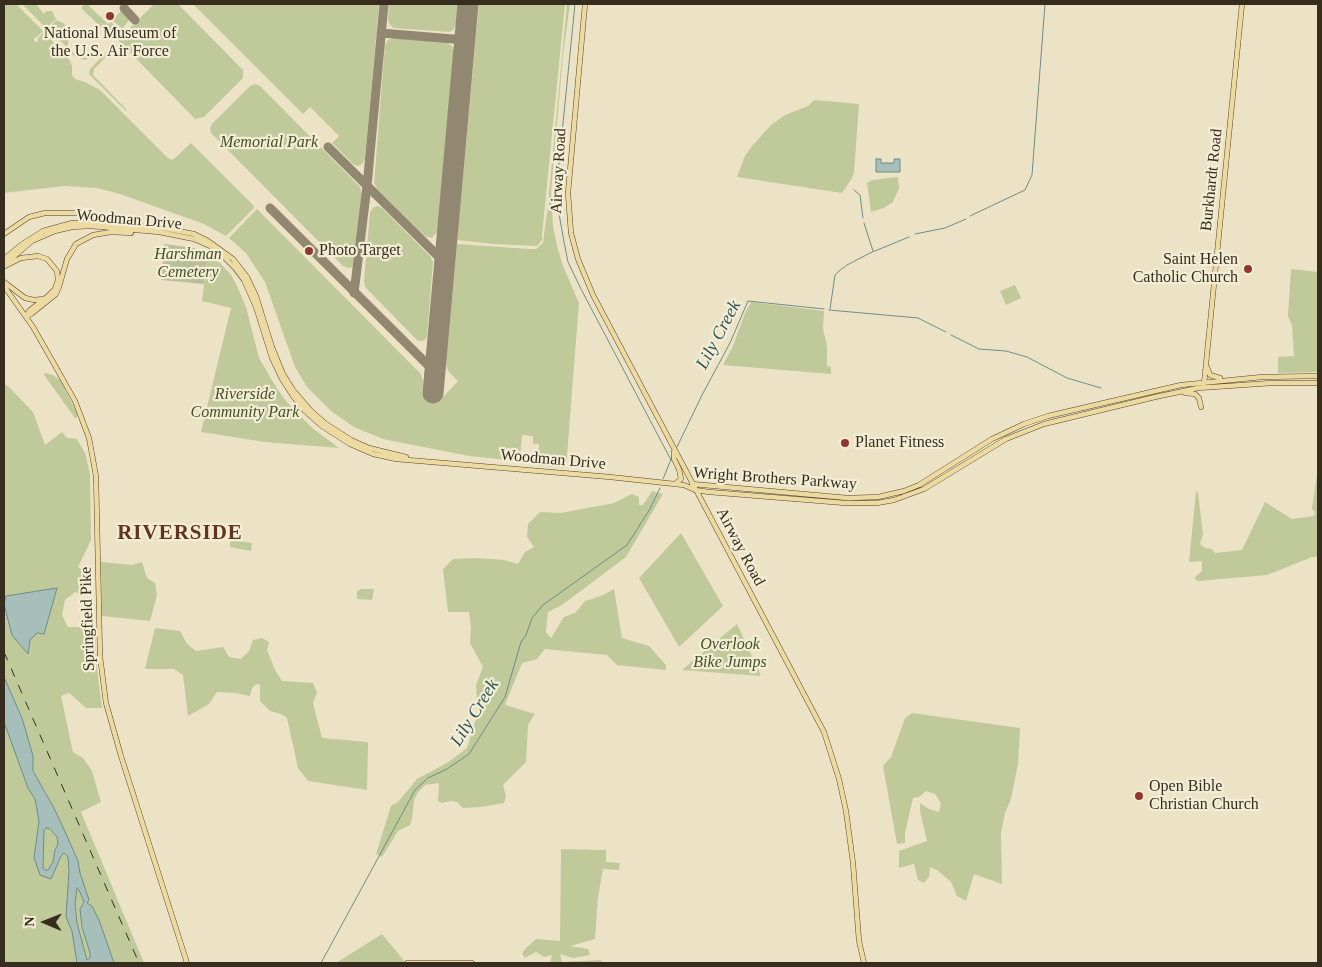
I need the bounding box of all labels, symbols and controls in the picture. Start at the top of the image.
marker: National Museum of the U.S. Air Force [104,10,116,22]
place label: National Museum of the U.S. Air Force [44,24,176,62]
street label: Airway Road [547,128,571,214]
street label: Burkhardt Road [1197,128,1227,232]
park label: Memorial Park [220,133,318,153]
street label: Woodman Drive [75,206,183,234]
place label: Photo Target [319,241,401,261]
park label: Harshman Cemetery [154,245,222,283]
marker: Photo Target [303,245,315,257]
place label: Saint Helen Catholic Church [1133,250,1238,288]
marker: Saint Helen Catholic Church [1242,263,1254,275]
water label: Lily Creek [692,297,746,373]
park label: Riverside Community Park [191,385,299,423]
place label: Planet Fitness [855,433,944,453]
marker: Planet Fitness [839,437,851,449]
street label: Woodman Drive [499,446,607,474]
street label: Wright Brothers Parkway [693,464,857,494]
street label: Airway Road [711,505,769,589]
district label: RIVERSIDE [116,521,244,547]
street label: Springfield Pike [77,566,99,672]
park label: Overlook Bike Jumps [693,635,767,673]
water label: Lily Creek [446,676,504,750]
place label: Open Bible Christian Church [1149,777,1259,815]
marker: Open Bible Christian Church [1133,790,1145,802]
north arrow [20,897,70,947]
text: N [22,917,37,927]

